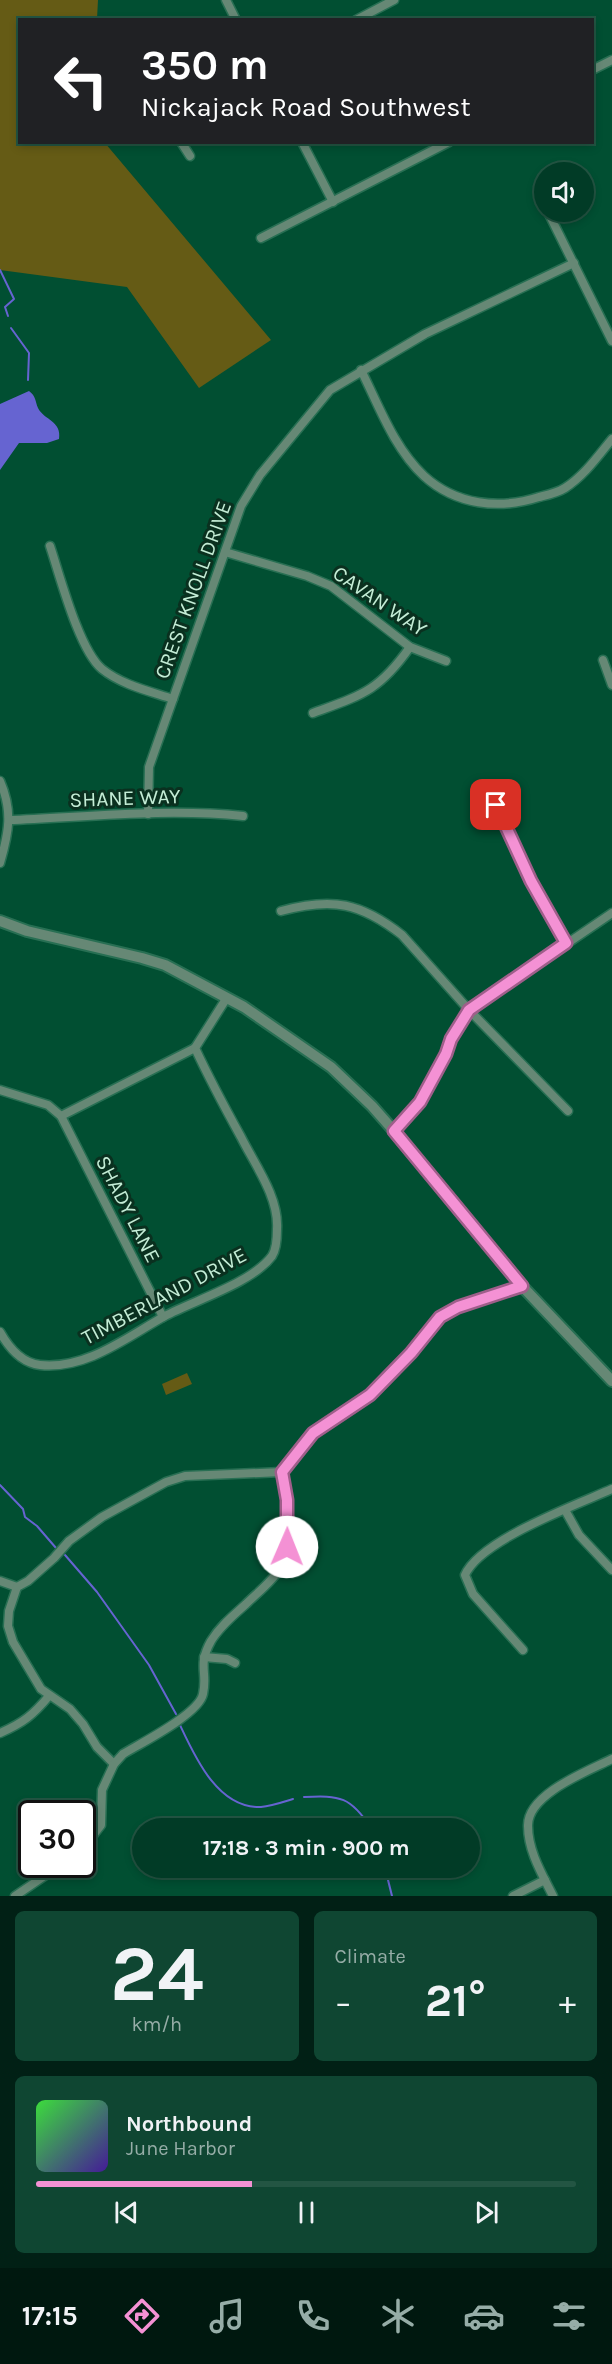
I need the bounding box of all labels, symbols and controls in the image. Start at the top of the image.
text: 350 m [141,40,269,90]
icon: left [42,42,120,120]
text: Nickajack Road Southwest [141,91,471,123]
map controls [534,162,594,222]
button: sound [534,162,594,222]
street label: CREST KNOLL DRIVE [150,498,236,682]
street label: CAVAN WAY [329,561,432,641]
pin [470,779,521,830]
street label: SHANE WAY [69,784,181,812]
icon: arrive [479,788,512,821]
street label: SHADY LANE [91,1152,165,1266]
street label: TIMBERLAND DRIVE [77,1242,251,1350]
position arrow [255,1515,319,1579]
speed limit sign: 30 [18,1800,96,1878]
text: 17:18 · 3 min · 900 m [202,1835,410,1861]
text: 24 [110,1928,204,2020]
text: Climate [335,1945,406,1968]
text: 21° [425,1975,486,2027]
text: − [335,1983,352,2021]
text: + [559,1983,576,2021]
text: km/h [131,2013,182,2036]
text: Northbound [126,2111,252,2137]
text: June Harbor [126,2137,235,2160]
icon: previous [110,2196,143,2229]
icon: pause [290,2196,323,2229]
icon: next [470,2196,503,2229]
icon: directions [121,2295,163,2337]
icon: music [206,2295,248,2337]
icon: phone [292,2295,334,2337]
icon: climate [377,2295,419,2337]
icon: car [463,2295,505,2337]
icon: filters [548,2295,590,2337]
text: 17:15 [22,2300,77,2332]

